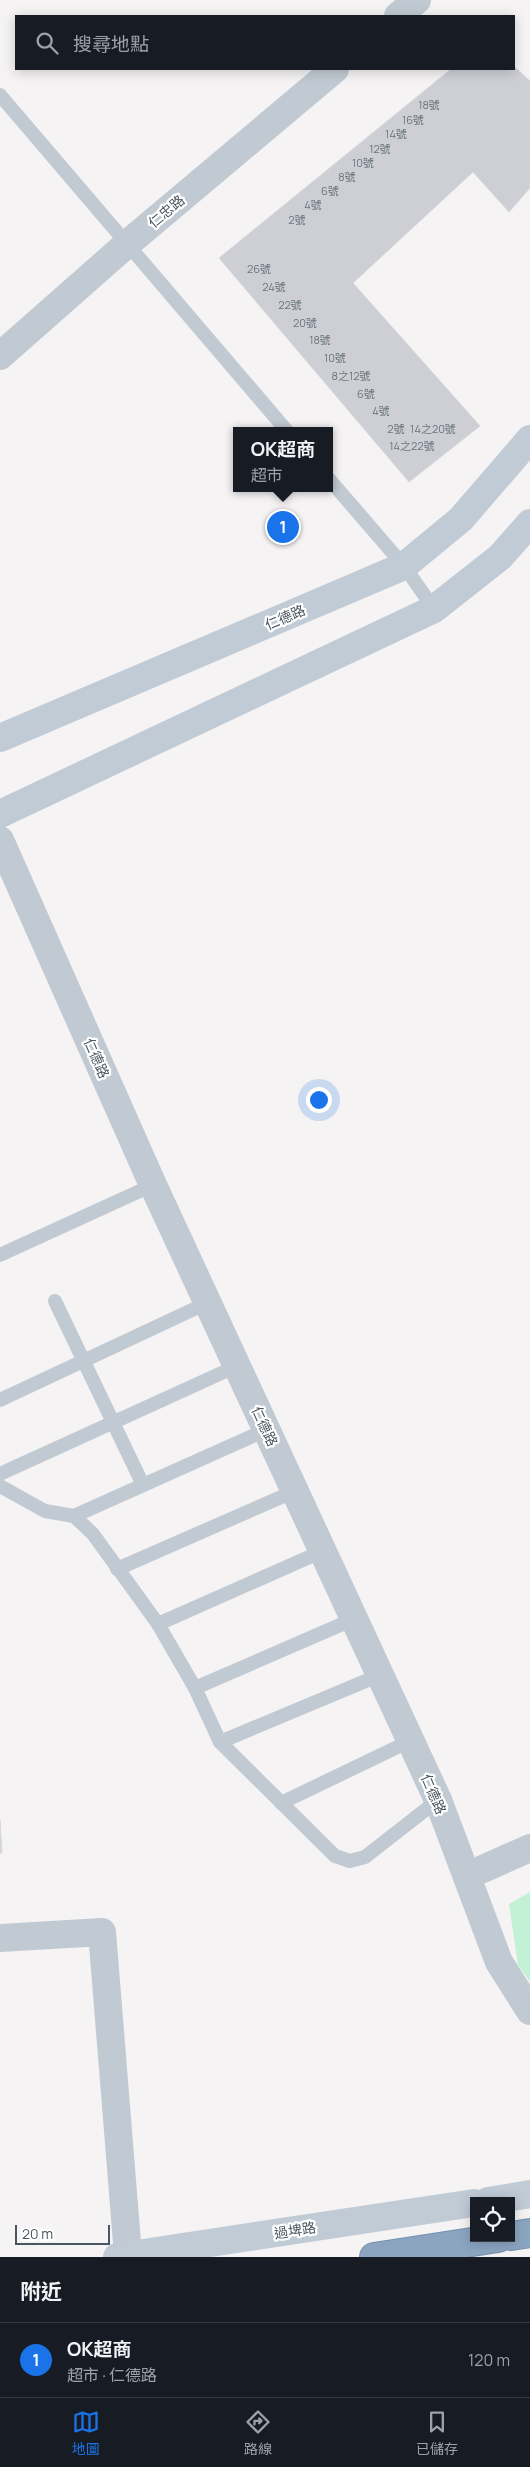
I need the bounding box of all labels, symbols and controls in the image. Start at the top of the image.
search box [15,15,515,70]
icon: search [33,29,61,57]
text: 搜尋地點 [73,31,149,57]
house number: 18號 [418,97,440,112]
house number: 16號 [402,112,424,127]
house number: 14號 [385,126,407,141]
house number: 12號 [369,141,391,156]
house number: 10號 [352,155,374,170]
house number: 8號 [338,169,356,184]
house number: 6號 [321,183,339,198]
street label: 仁忠路 [144,190,188,232]
house number: 4號 [304,197,322,212]
house number: 2號 [288,212,306,227]
house number: 26號 [247,261,271,276]
house number: 24號 [262,279,286,294]
house number: 22號 [278,297,302,312]
house number: 20號 [293,315,317,330]
house number: 18號 [309,332,331,347]
house number: 10號 [324,350,346,365]
house number: 8之12號 [332,368,370,383]
house number: 6號 [357,386,375,401]
house number: 4號 [372,403,390,418]
house number: 2號 [387,421,405,436]
house number: 14之20號 [410,421,456,436]
popup [233,427,333,492]
text: OK超商 [251,436,315,462]
house number: 14之22號 [389,438,435,453]
text: 超市 [251,464,283,486]
pin: 1 [267,508,299,546]
street label: 仁德路 [262,600,308,634]
street label: 仁德路 [80,1035,114,1081]
your location [306,1087,332,1113]
street label: 仁德路 [248,1403,282,1449]
street label: 仁德路 [417,1771,451,1817]
map controls [470,2197,515,2242]
button: locate [470,2197,515,2242]
street label: 過埤路 [273,2217,317,2243]
scale bar [15,2222,110,2245]
text: 20 m [22,2224,53,2243]
text: 附近 [20,2277,62,2305]
text: OK超商 [67,2336,132,2362]
text: 1 [32,2349,40,2371]
text: 120 m [468,2349,510,2371]
text: 超市 · 仁德路 [67,2364,157,2386]
tab: 地圖 [72,2408,100,2458]
tab: 路線 [244,2408,272,2458]
tab: 已儲存 [416,2408,458,2458]

